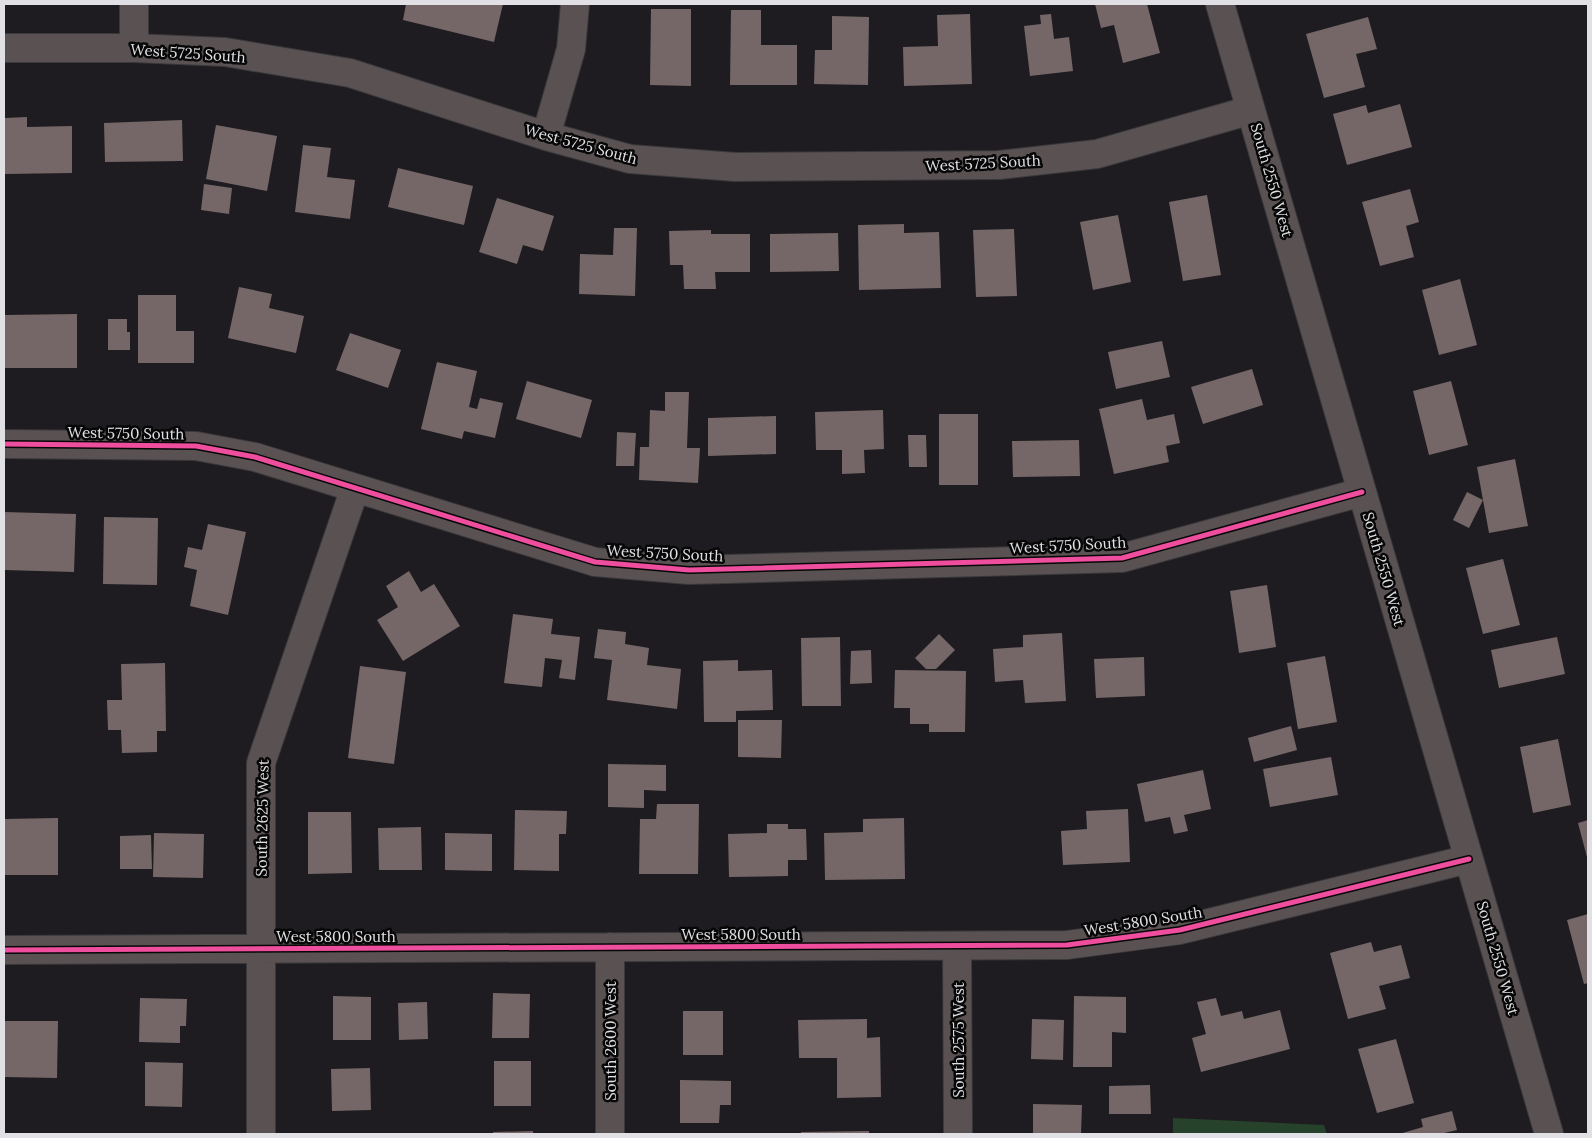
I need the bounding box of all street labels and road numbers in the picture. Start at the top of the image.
street label: West 5725 South [130,39,246,67]
street label: West 5725 South [523,120,639,168]
street label: South 2550 West [1247,121,1297,239]
street label: West 5725 South [925,150,1041,176]
street label: West 5750 South [67,422,185,444]
street label: South 2550 West [1359,510,1409,628]
street label: West 5750 South [1009,532,1127,558]
street label: West 5750 South [606,540,724,566]
street label: South 2625 West [251,759,273,877]
street label: South 2550 West [1473,899,1523,1017]
street label: West 5800 South [1083,902,1203,940]
street label: West 5800 South [681,925,801,944]
street label: West 5800 South [276,927,396,946]
street label: South 2600 West [601,981,620,1101]
street label: South 2575 West [949,982,968,1098]

